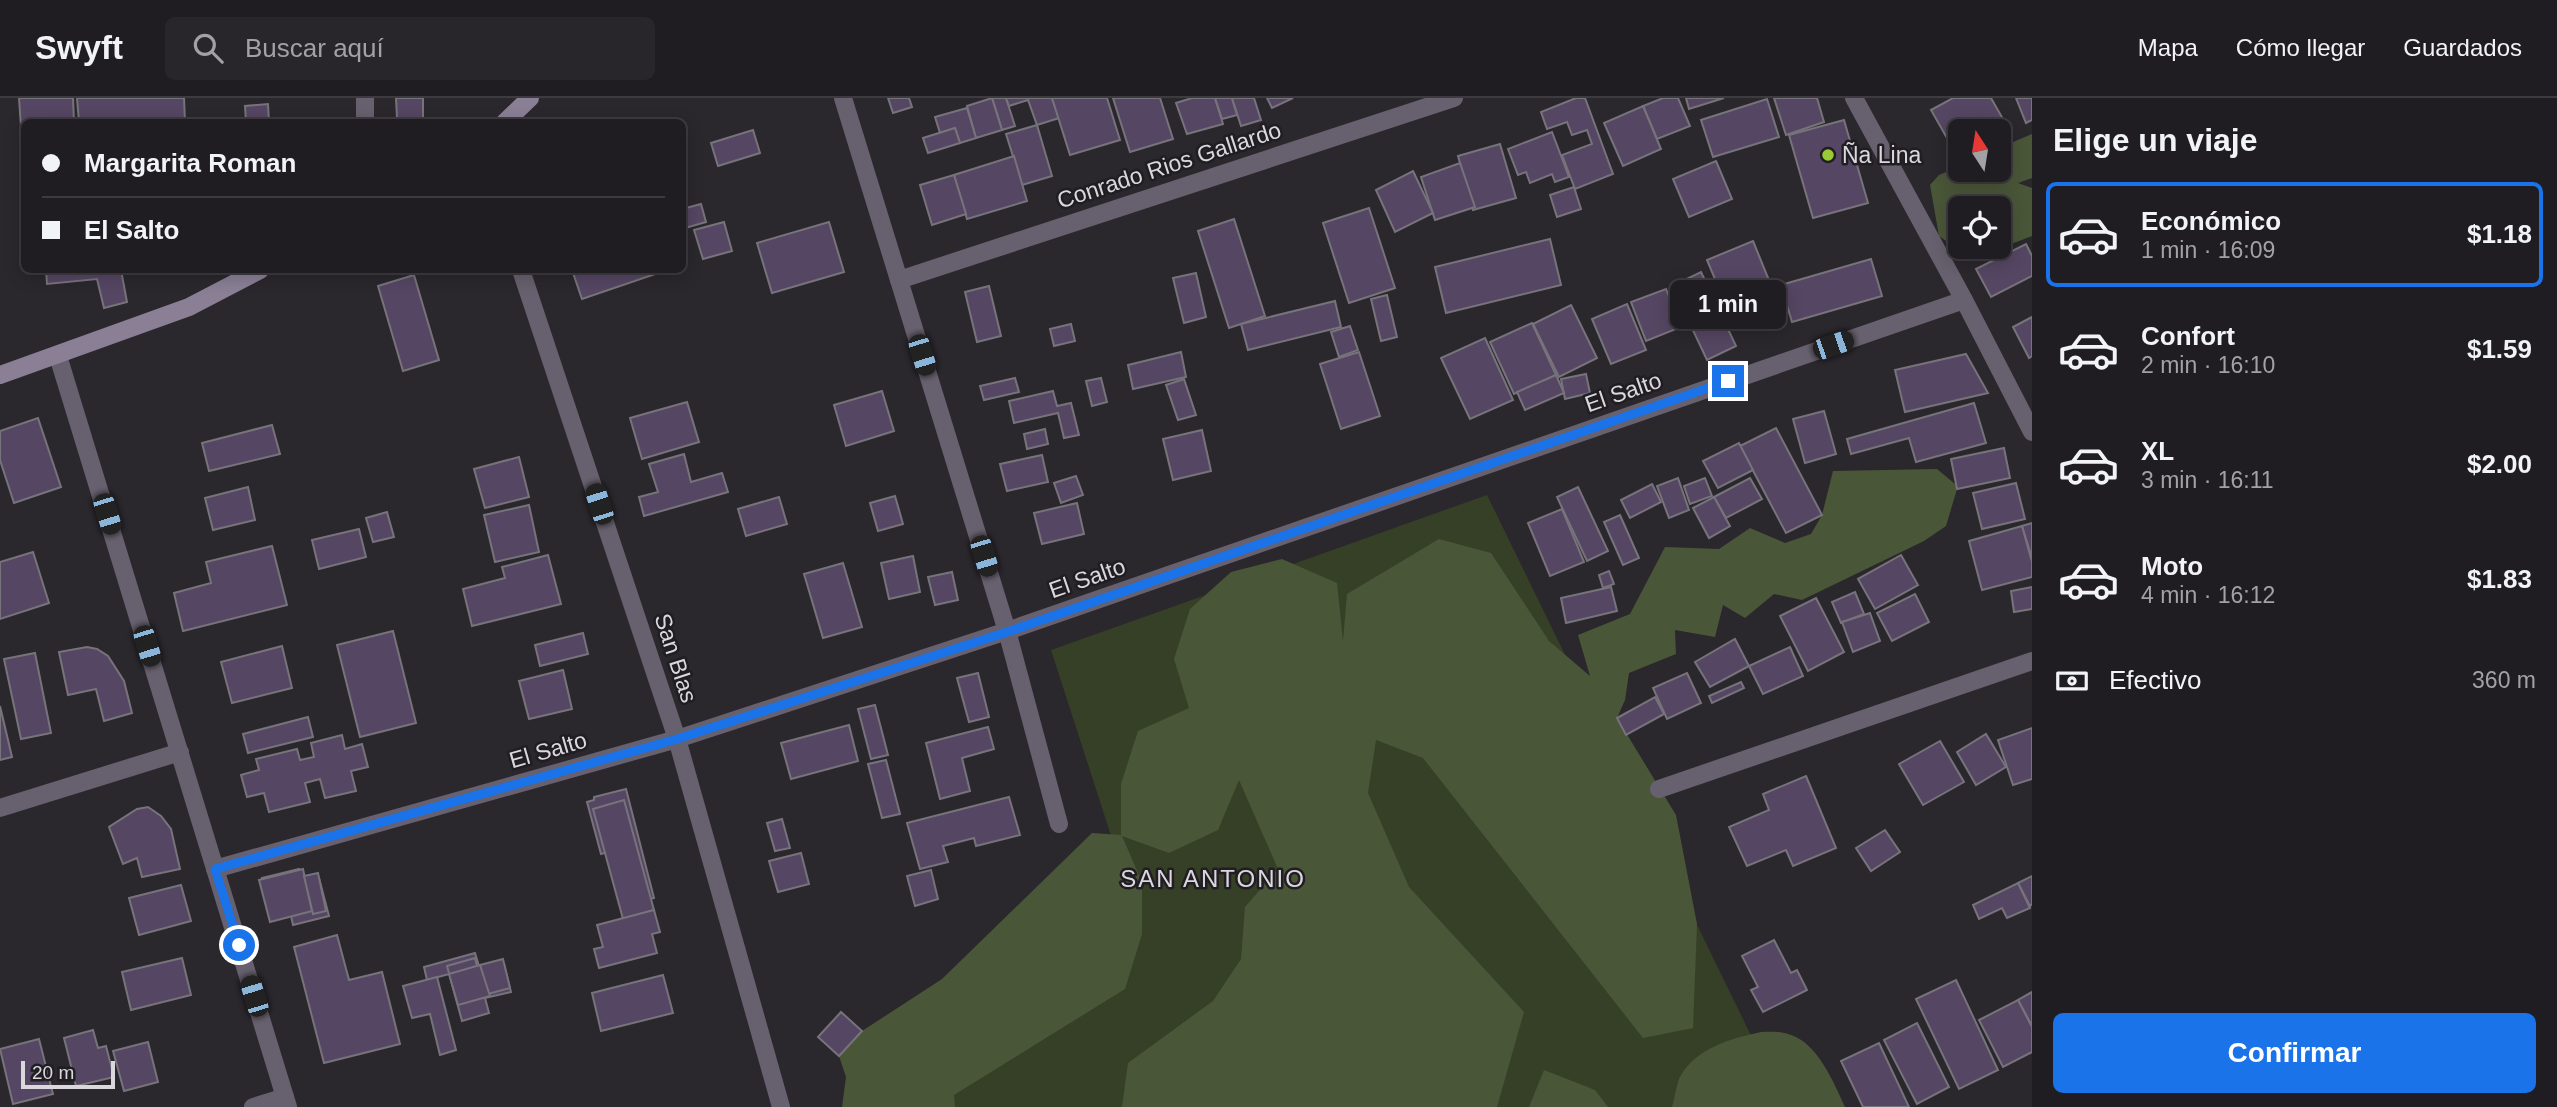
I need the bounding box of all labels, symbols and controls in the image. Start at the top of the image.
search box [165,17,655,80]
text: Swyft [35,29,123,66]
icon: search [189,29,227,67]
text: Buscar aquí [245,33,384,63]
text: Mapa [2138,34,2198,61]
text: Cómo llegar [2236,34,2365,61]
text: Guardados [2403,34,2522,61]
street label: Conrado Rios Gallardo [1054,116,1284,214]
north arrow [1948,119,2011,182]
map controls [1948,119,2011,259]
text: Elige un viaje [2053,122,2258,158]
place label: Ña Lina [1842,142,1921,168]
marker: Ña Lina [1820,147,1836,163]
text: Margarita Roman [84,148,296,178]
button: locate [1948,196,2011,259]
icon: car [2057,203,2120,266]
text: Económico [2141,206,2281,236]
text: El Salto [84,215,179,245]
text: $1.18 [2467,219,2532,249]
text: 1 min · 16:09 [2141,237,2275,263]
callout: 1 min [1670,280,1786,328]
text: 1 min [1698,291,1758,317]
icon: car [2057,318,2120,381]
text: Confort [2141,321,2235,351]
car [1810,328,1857,362]
car [906,332,939,378]
text: $1.59 [2467,334,2532,364]
text: 2 min · 16:10 [2141,352,2275,378]
route end [1712,365,1744,397]
street label: El Salto [1581,367,1665,417]
icon: car [2057,433,2120,496]
text: XL [2141,436,2174,466]
text: $2.00 [2467,449,2532,479]
text: 3 min · 16:11 [2141,467,2274,493]
car [583,481,616,527]
car [91,491,124,537]
car [968,533,1001,579]
icon: car [2057,548,2120,611]
text: Moto [2141,551,2203,581]
street label: El Salto [1045,553,1129,603]
text: $1.83 [2467,564,2532,594]
text: 4 min · 16:12 [2141,582,2275,608]
street label: San Blas [649,610,703,706]
car [131,623,164,669]
icon: cash [2053,662,2091,700]
text: Efectivo [2109,665,2202,695]
text: 360 m [2472,667,2536,693]
street label: El Salto [506,727,590,773]
district label: SAN ANTONIO [1120,865,1306,892]
route start [223,929,255,961]
car [238,973,271,1019]
button: Confirmar [2053,1013,2536,1093]
scale bar [21,1058,116,1090]
text: 20 m [32,1062,74,1083]

